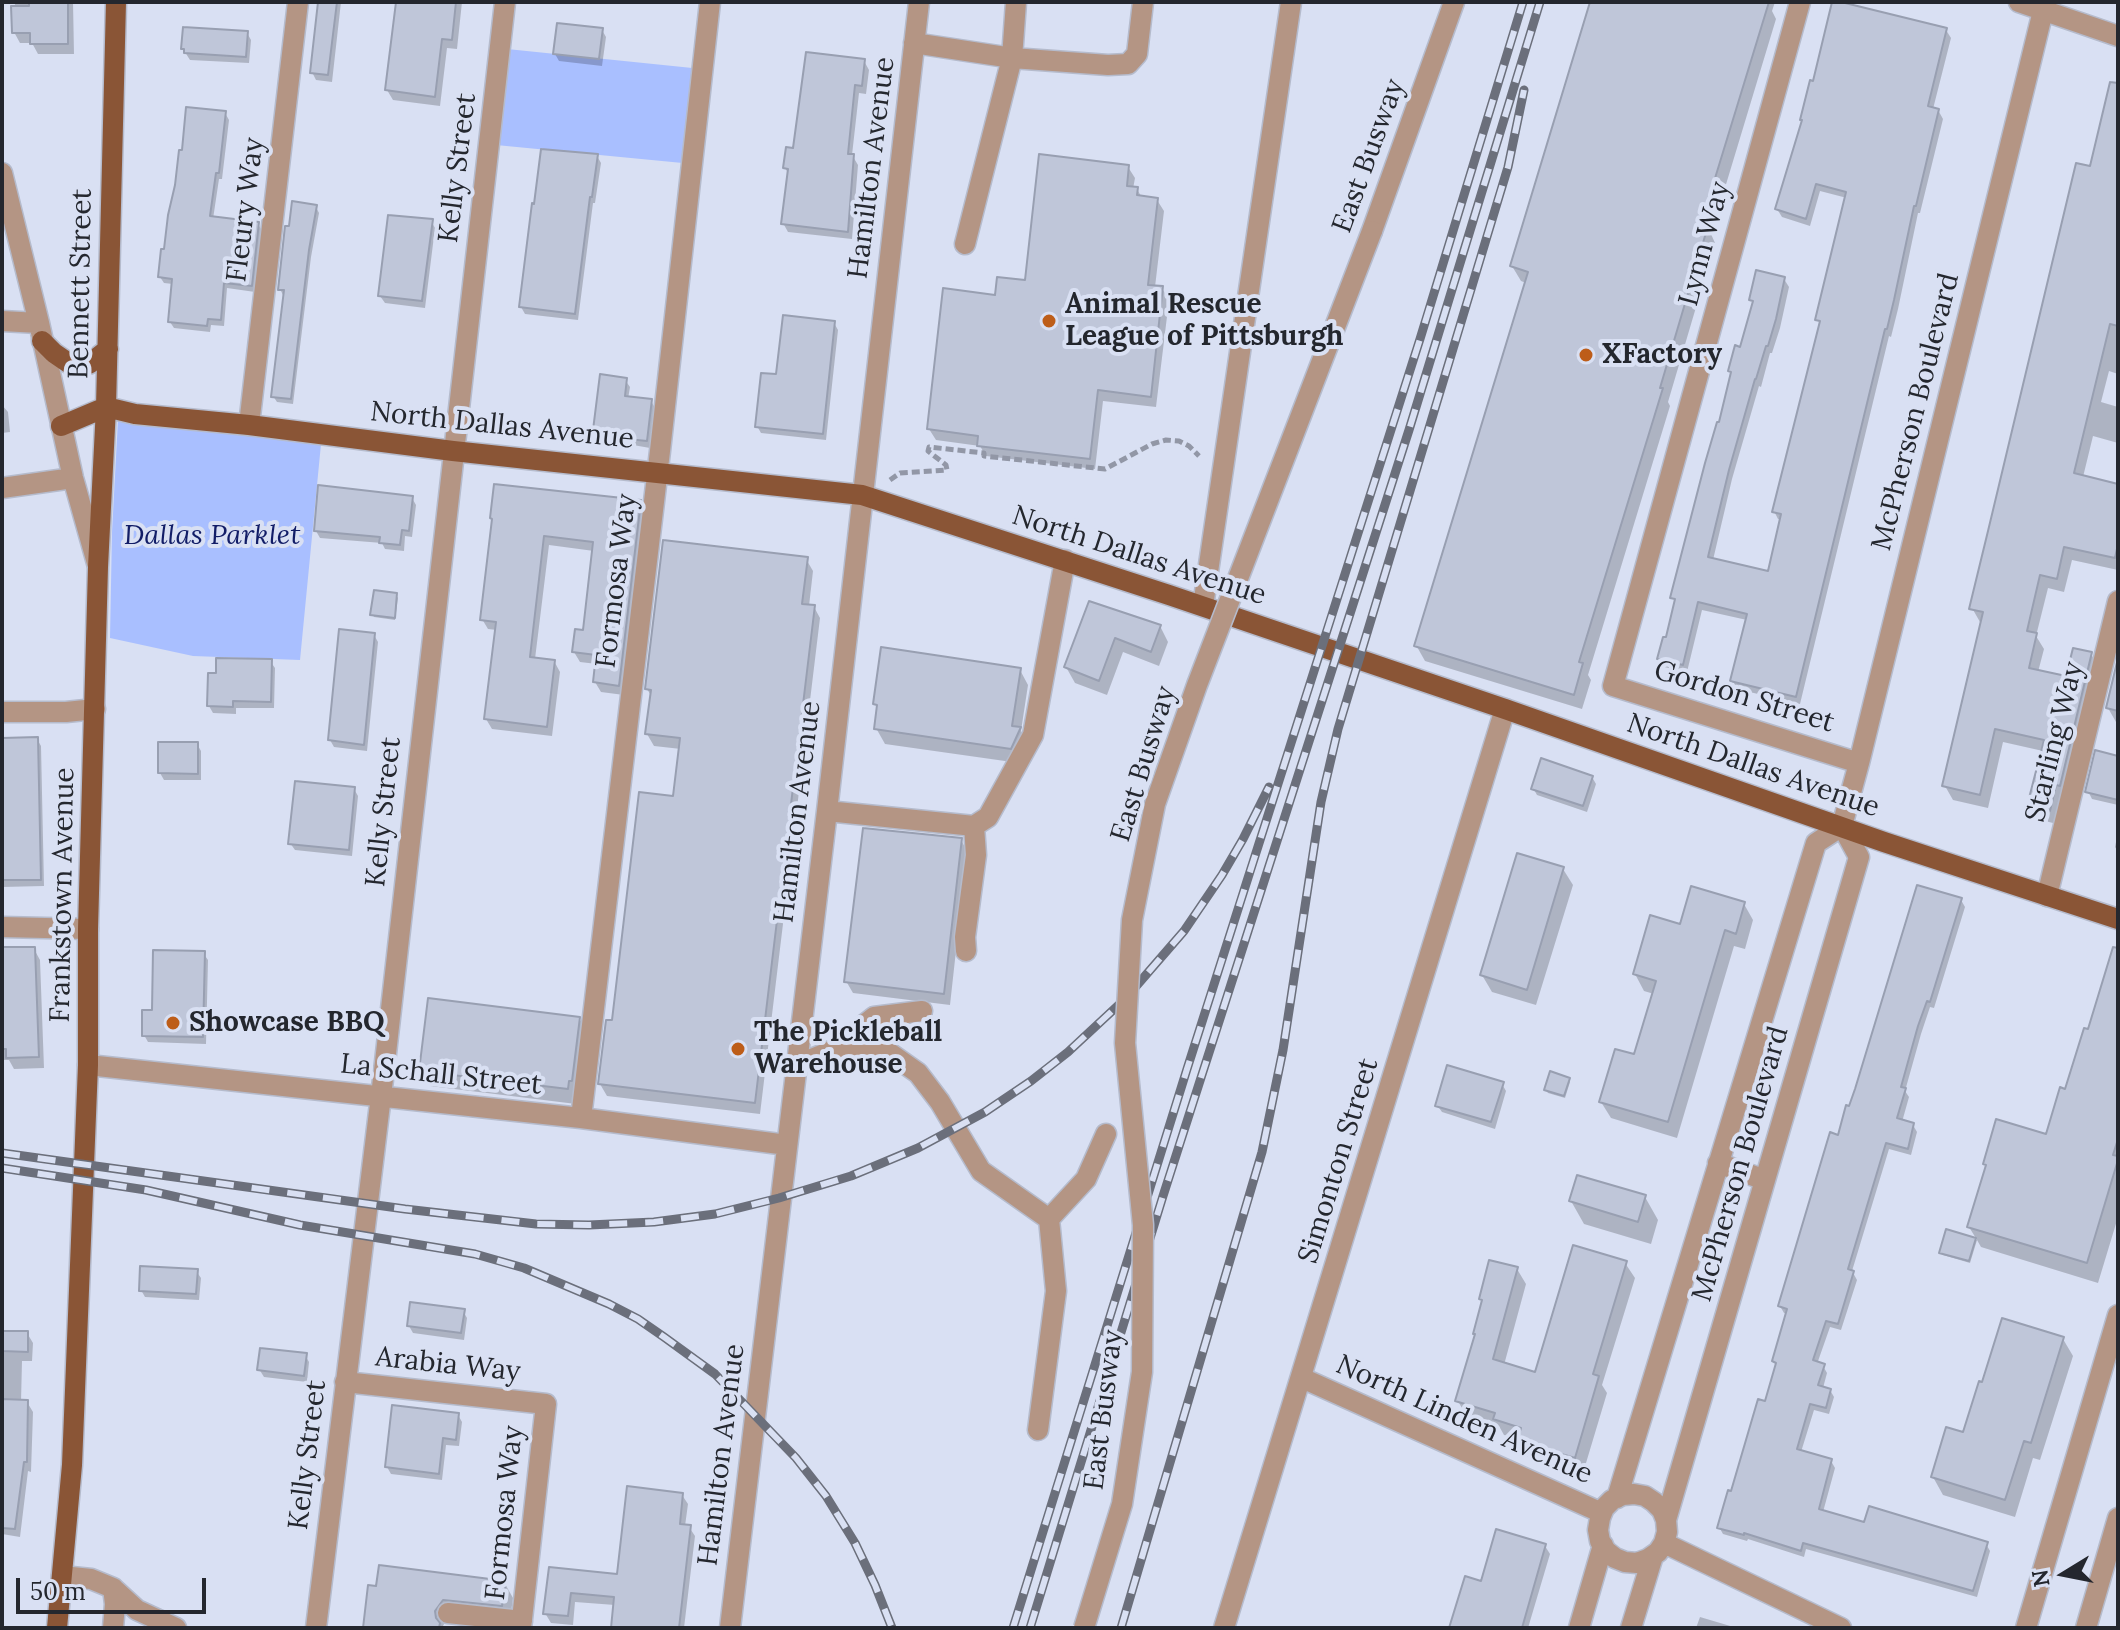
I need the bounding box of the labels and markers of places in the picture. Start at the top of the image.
place label: Animal Rescue League of Pittsburgh [1065,288,1343,354]
marker: Animal Rescue League of Pittsburgh [1040,312,1058,330]
place label: XFactory [1602,338,1722,372]
marker: XFactory [1577,346,1595,364]
place label: Showcase BBQ [189,1006,385,1040]
marker: Showcase BBQ [164,1014,182,1032]
place label: The Pickleball Warehouse [754,1016,942,1082]
marker: The Pickleball Warehouse [729,1040,747,1058]

